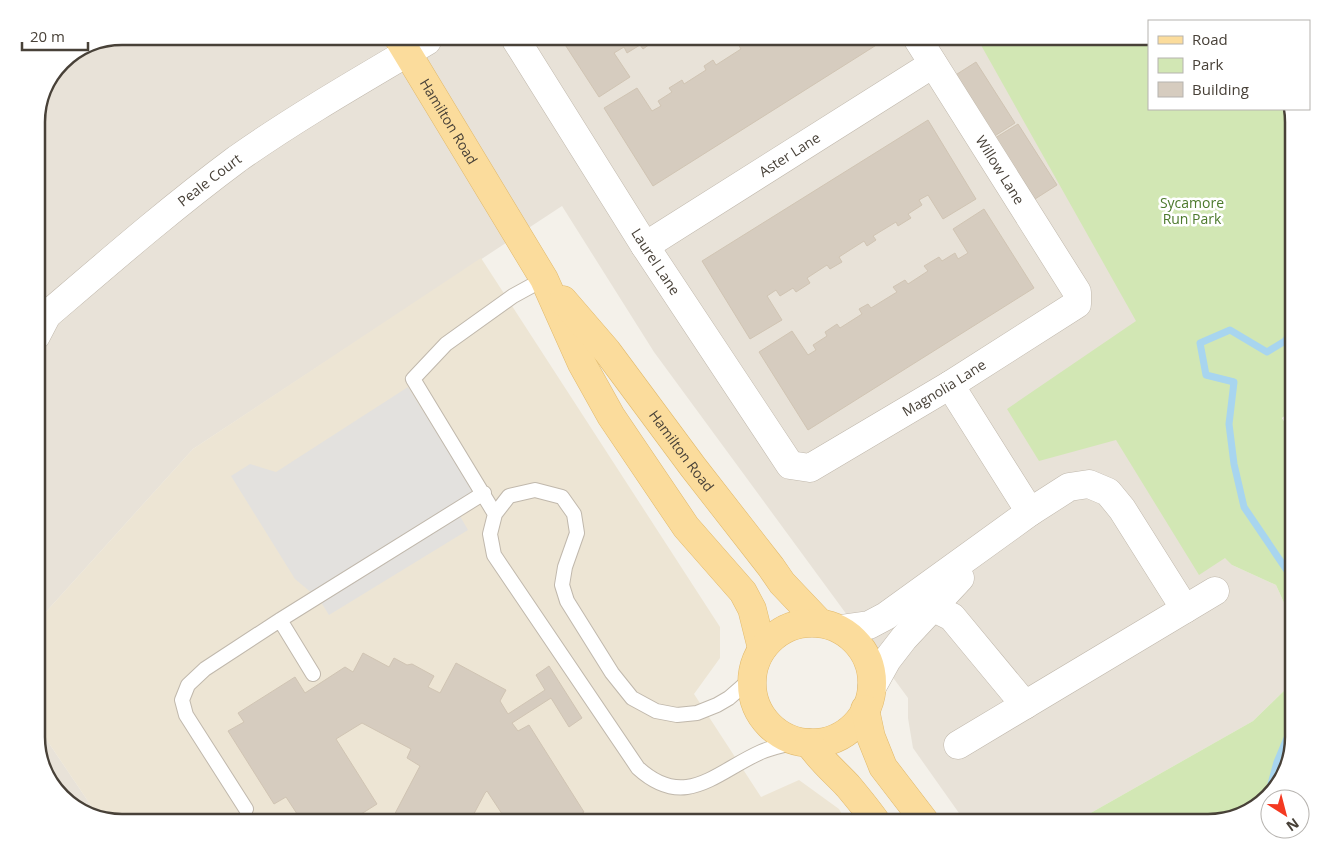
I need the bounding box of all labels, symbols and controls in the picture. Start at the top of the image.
scale bar [22,20,89,52]
legend [1148,20,1310,110]
text: 20 m [30,26,65,46]
text: Road [1192,29,1228,49]
text: Park [1192,54,1223,74]
street label: Hamilton Road [416,75,482,168]
text: Building [1192,79,1249,99]
street label: Aster Lane [755,128,824,181]
street label: Willow Lane [972,132,1029,208]
street label: Peale Court [173,149,245,210]
park label: Sycamore Run Park [1160,193,1224,228]
street label: Laurel Lane [627,225,685,299]
street label: Magnolia Lane [898,355,989,420]
street label: Hamilton Road [645,406,719,495]
north arrow [1260,789,1310,839]
text: N [1283,814,1303,836]

